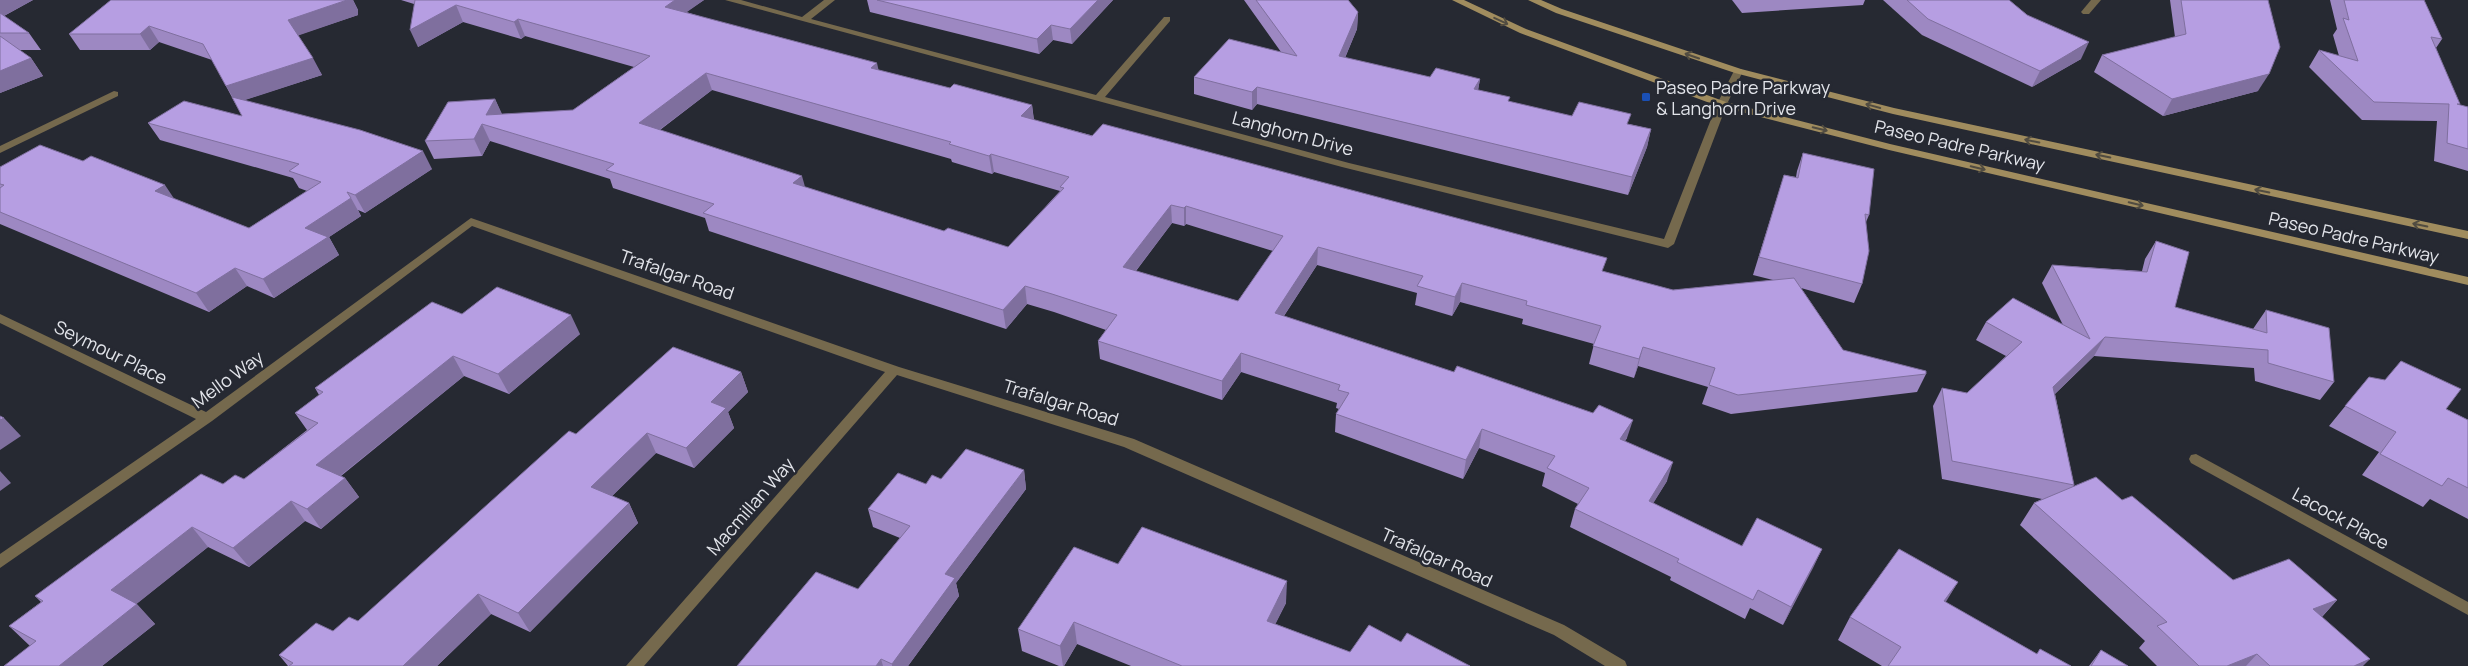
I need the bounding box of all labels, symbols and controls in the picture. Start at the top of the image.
one-way arrow [1493,16,1508,26]
one-way arrow [1684,50,1700,60]
place label: Paseo Padre Parkway & Langhorn Drive [1656,75,1831,120]
marker: Paseo Padre Parkway & Langhorn Drive [1640,91,1652,103]
one-way arrow [1866,101,1882,110]
street label: Langhorn Drive [1230,105,1356,161]
street label: Paseo Padre Parkway [1872,114,2048,176]
one-way arrow [1812,125,1828,134]
one-way arrow [2024,136,2040,145]
one-way arrow [2095,151,2111,160]
one-way arrow [1969,164,1985,173]
one-way arrow [2254,185,2270,195]
one-way arrow [2128,200,2144,209]
street label: Paseo Padre Parkway [2266,206,2442,268]
one-way arrow [2413,220,2429,229]
street label: Trafalgar Road [617,243,737,305]
street label: Seymour Place [51,314,171,390]
street label: Mello Way [186,345,268,413]
street label: Trafalgar Road [1000,373,1122,431]
street label: Macmillan Way [701,452,799,560]
street label: Lacock Place [2288,481,2394,555]
street label: Trafalgar Road [1377,522,1497,592]

